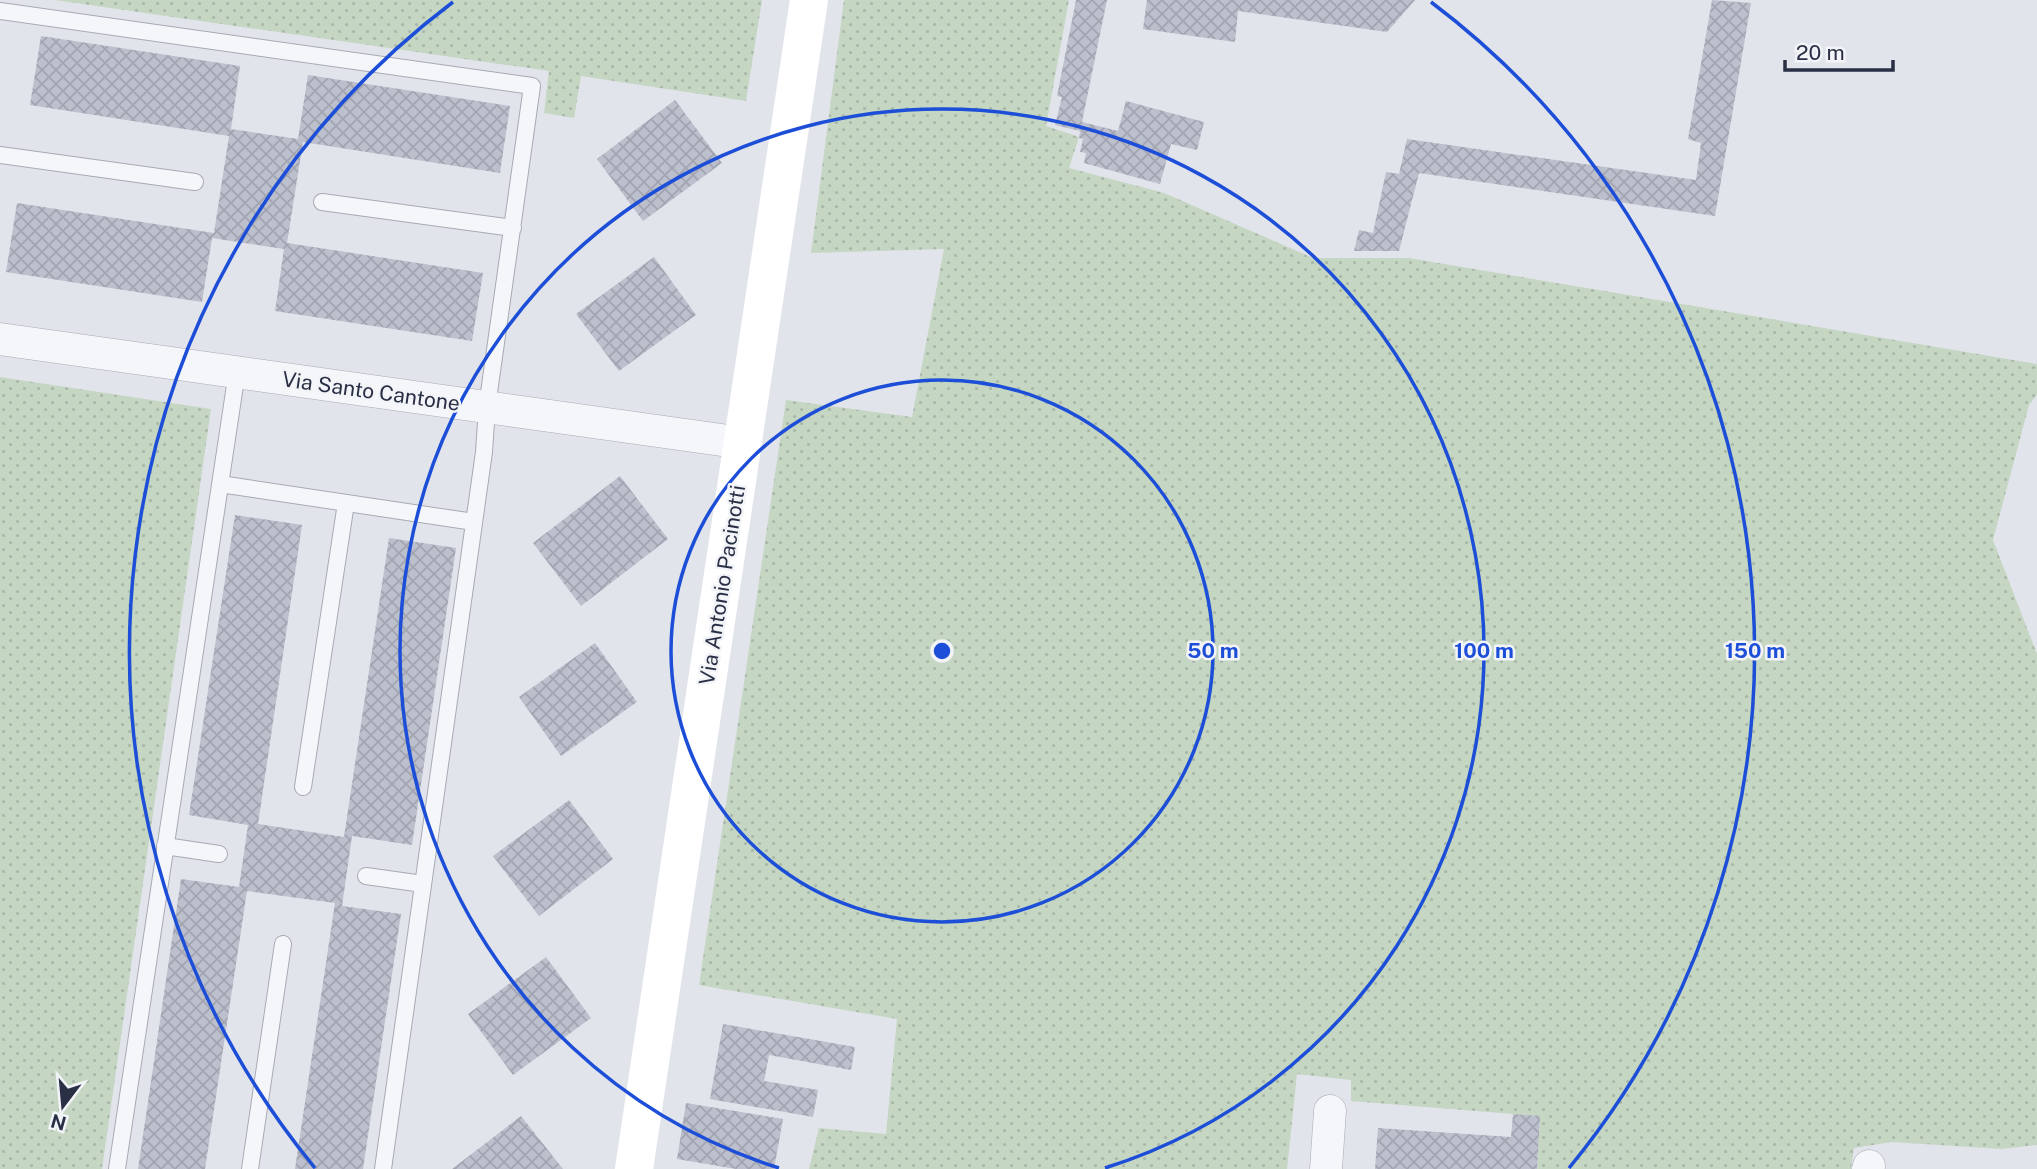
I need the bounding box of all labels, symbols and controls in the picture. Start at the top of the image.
scale bar [1785,28,1894,72]
text: 20 m [1796,40,1845,65]
street label: Via Santo Cantone [280,366,462,416]
street label: Via Antonio Pacinotti [694,483,750,687]
text: 50 m [1187,638,1239,663]
text: 100 m [1454,638,1514,663]
text: 150 m [1725,638,1785,663]
centre of rings [930,639,954,663]
north arrow [28,1071,98,1141]
text: N [48,1110,68,1135]

